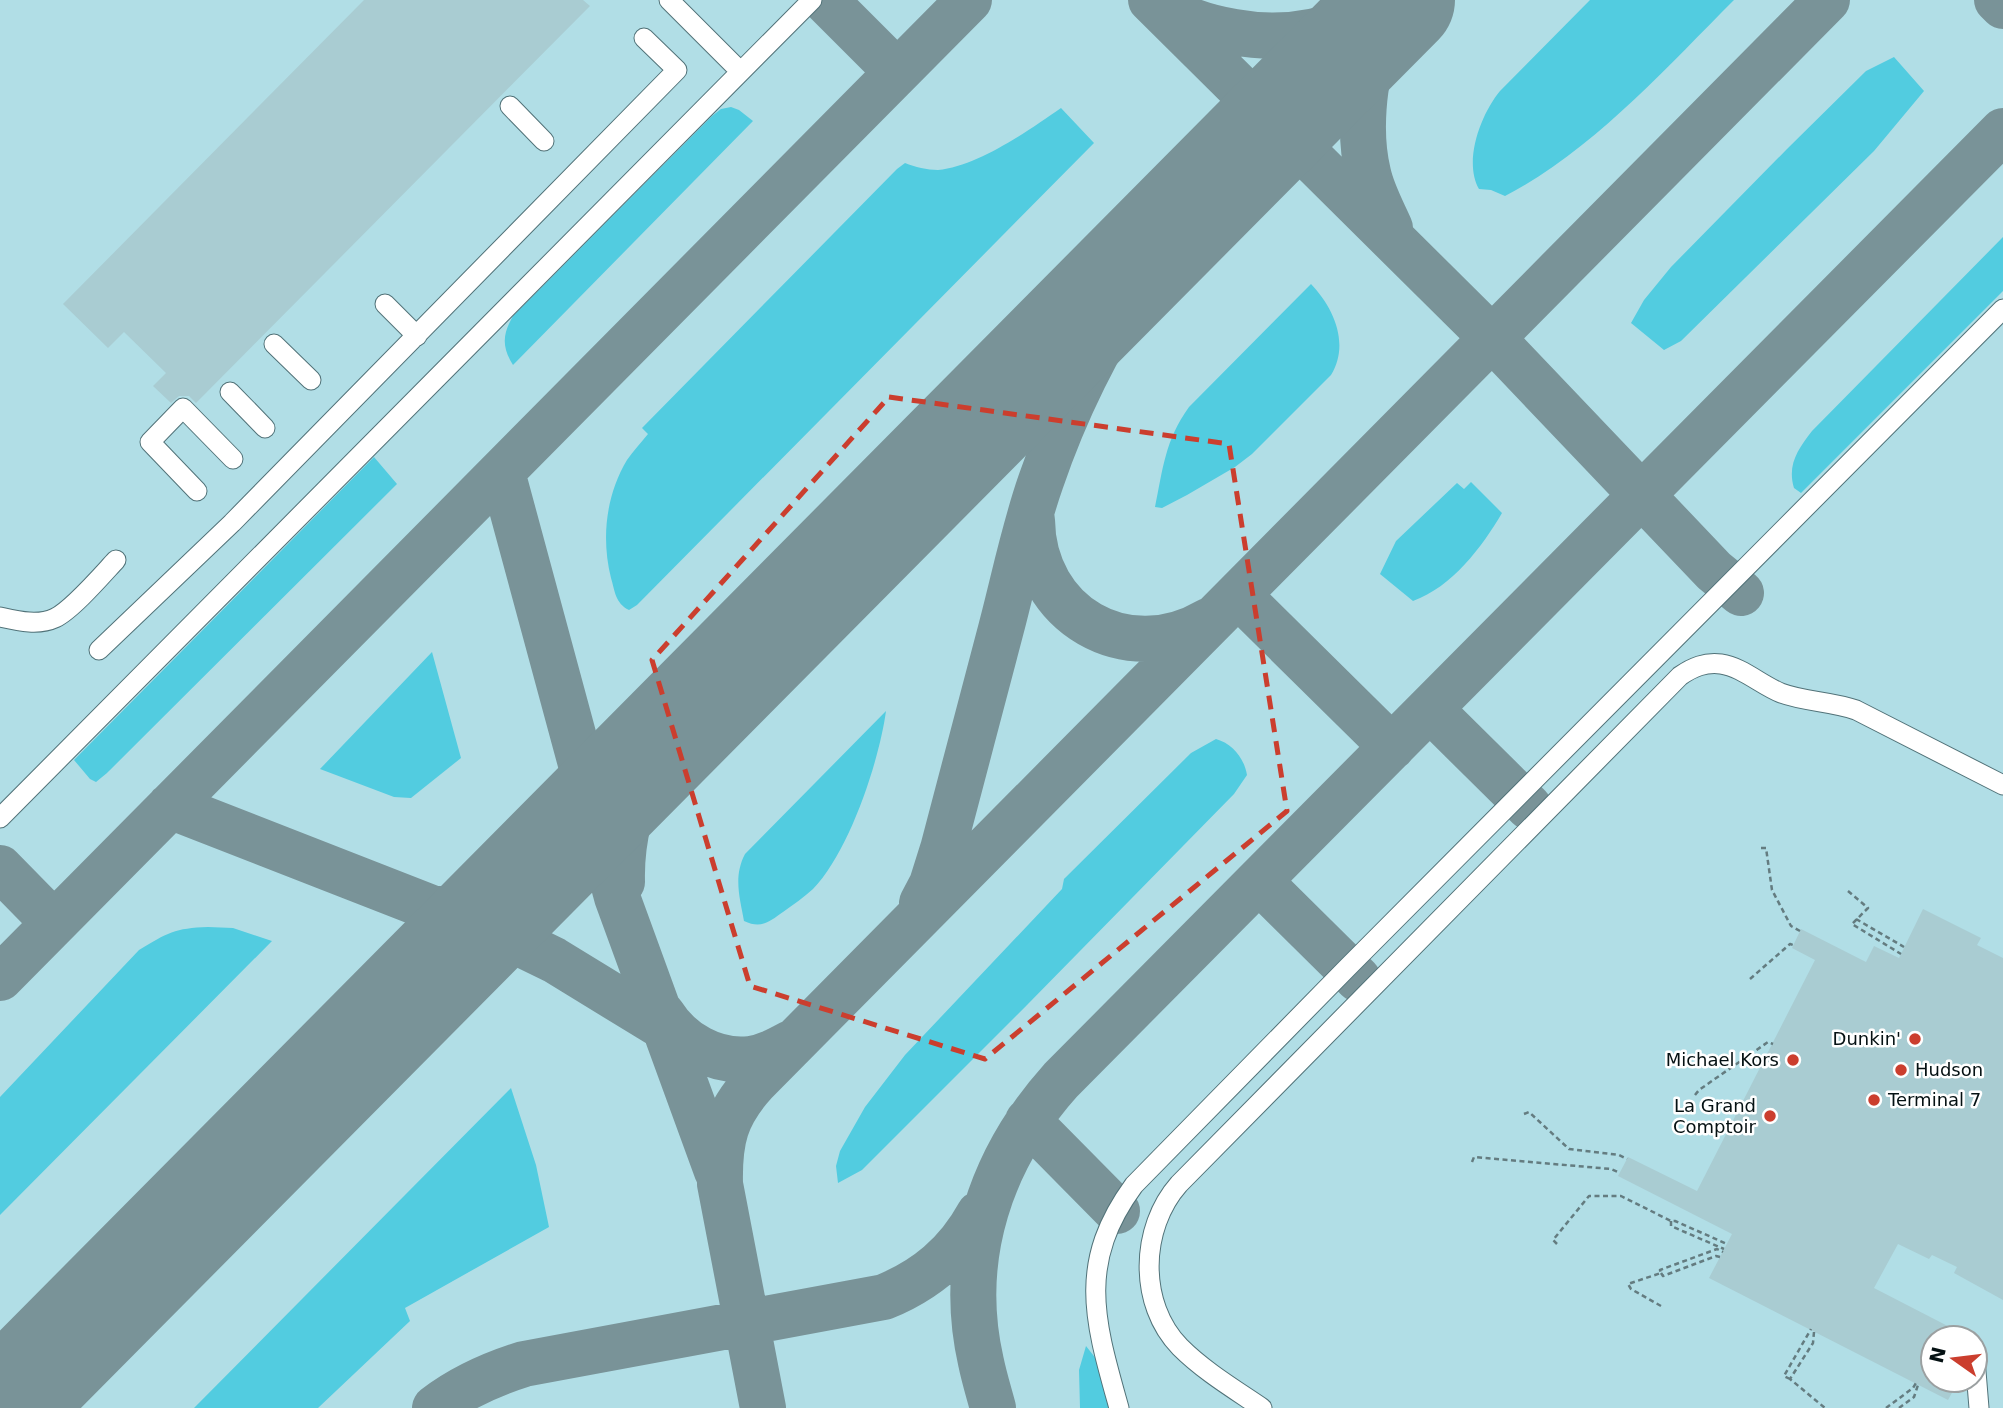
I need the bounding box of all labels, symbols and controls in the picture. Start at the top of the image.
place label: Dunkin' [1833,1028,1901,1049]
marker: Dunkin' [1907,1031,1923,1047]
place label: Michael Kors [1666,1049,1779,1070]
marker: Michael Kors [1785,1052,1801,1068]
place label: Hudson [1915,1059,1983,1080]
marker: Hudson [1893,1062,1909,1078]
place label: Terminal 7 [1887,1089,1981,1110]
marker: Terminal 7 [1866,1092,1882,1108]
place label: La Grand Comptoir [1673,1095,1757,1137]
marker: La Grand Comptoir [1762,1108,1778,1124]
north arrow [1919,1324,1989,1394]
text: N [1925,1345,1950,1365]

